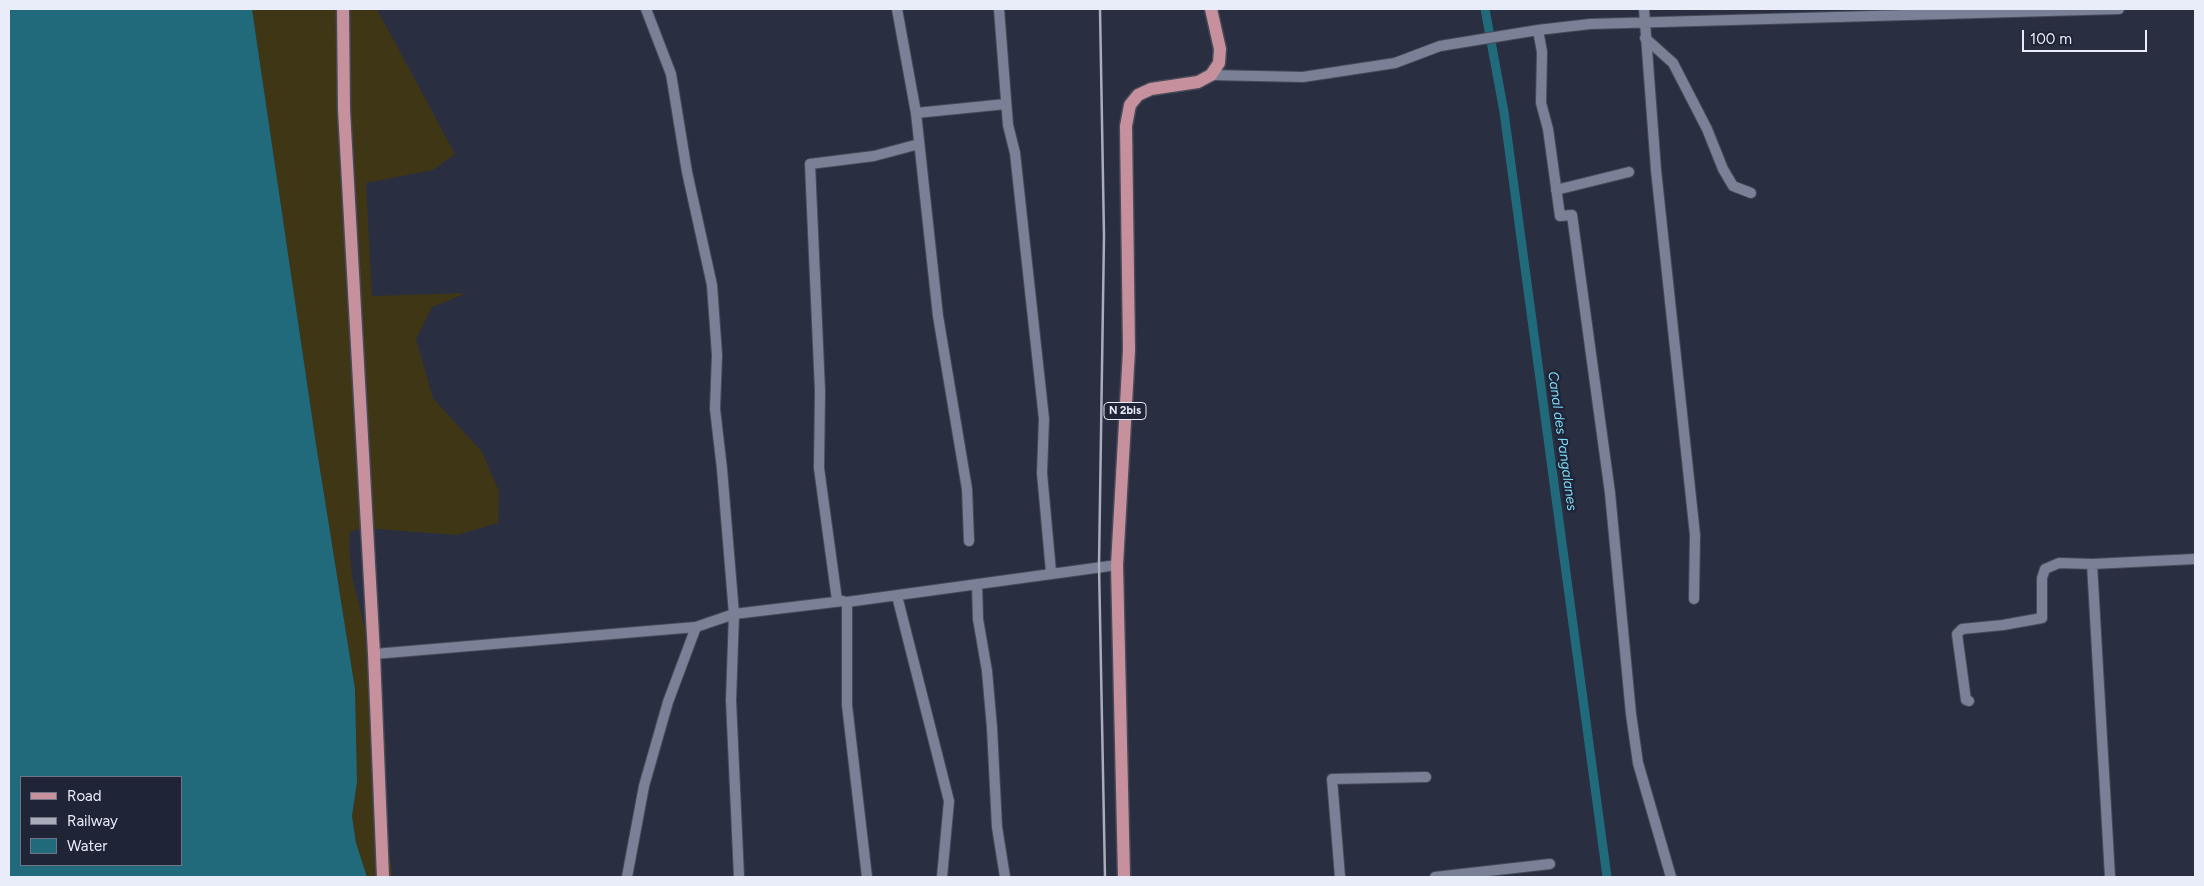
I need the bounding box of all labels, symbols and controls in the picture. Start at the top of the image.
scale bar [2024,20,2149,52]
text: 100 m [2030,30,2072,48]
water label: Canal des Pangalanes [1544,370,1580,512]
road number: N 2bis [1104,402,1146,420]
legend [20,776,182,866]
text: Road [67,787,102,805]
text: Railway [67,812,118,830]
text: Water [67,837,107,855]

